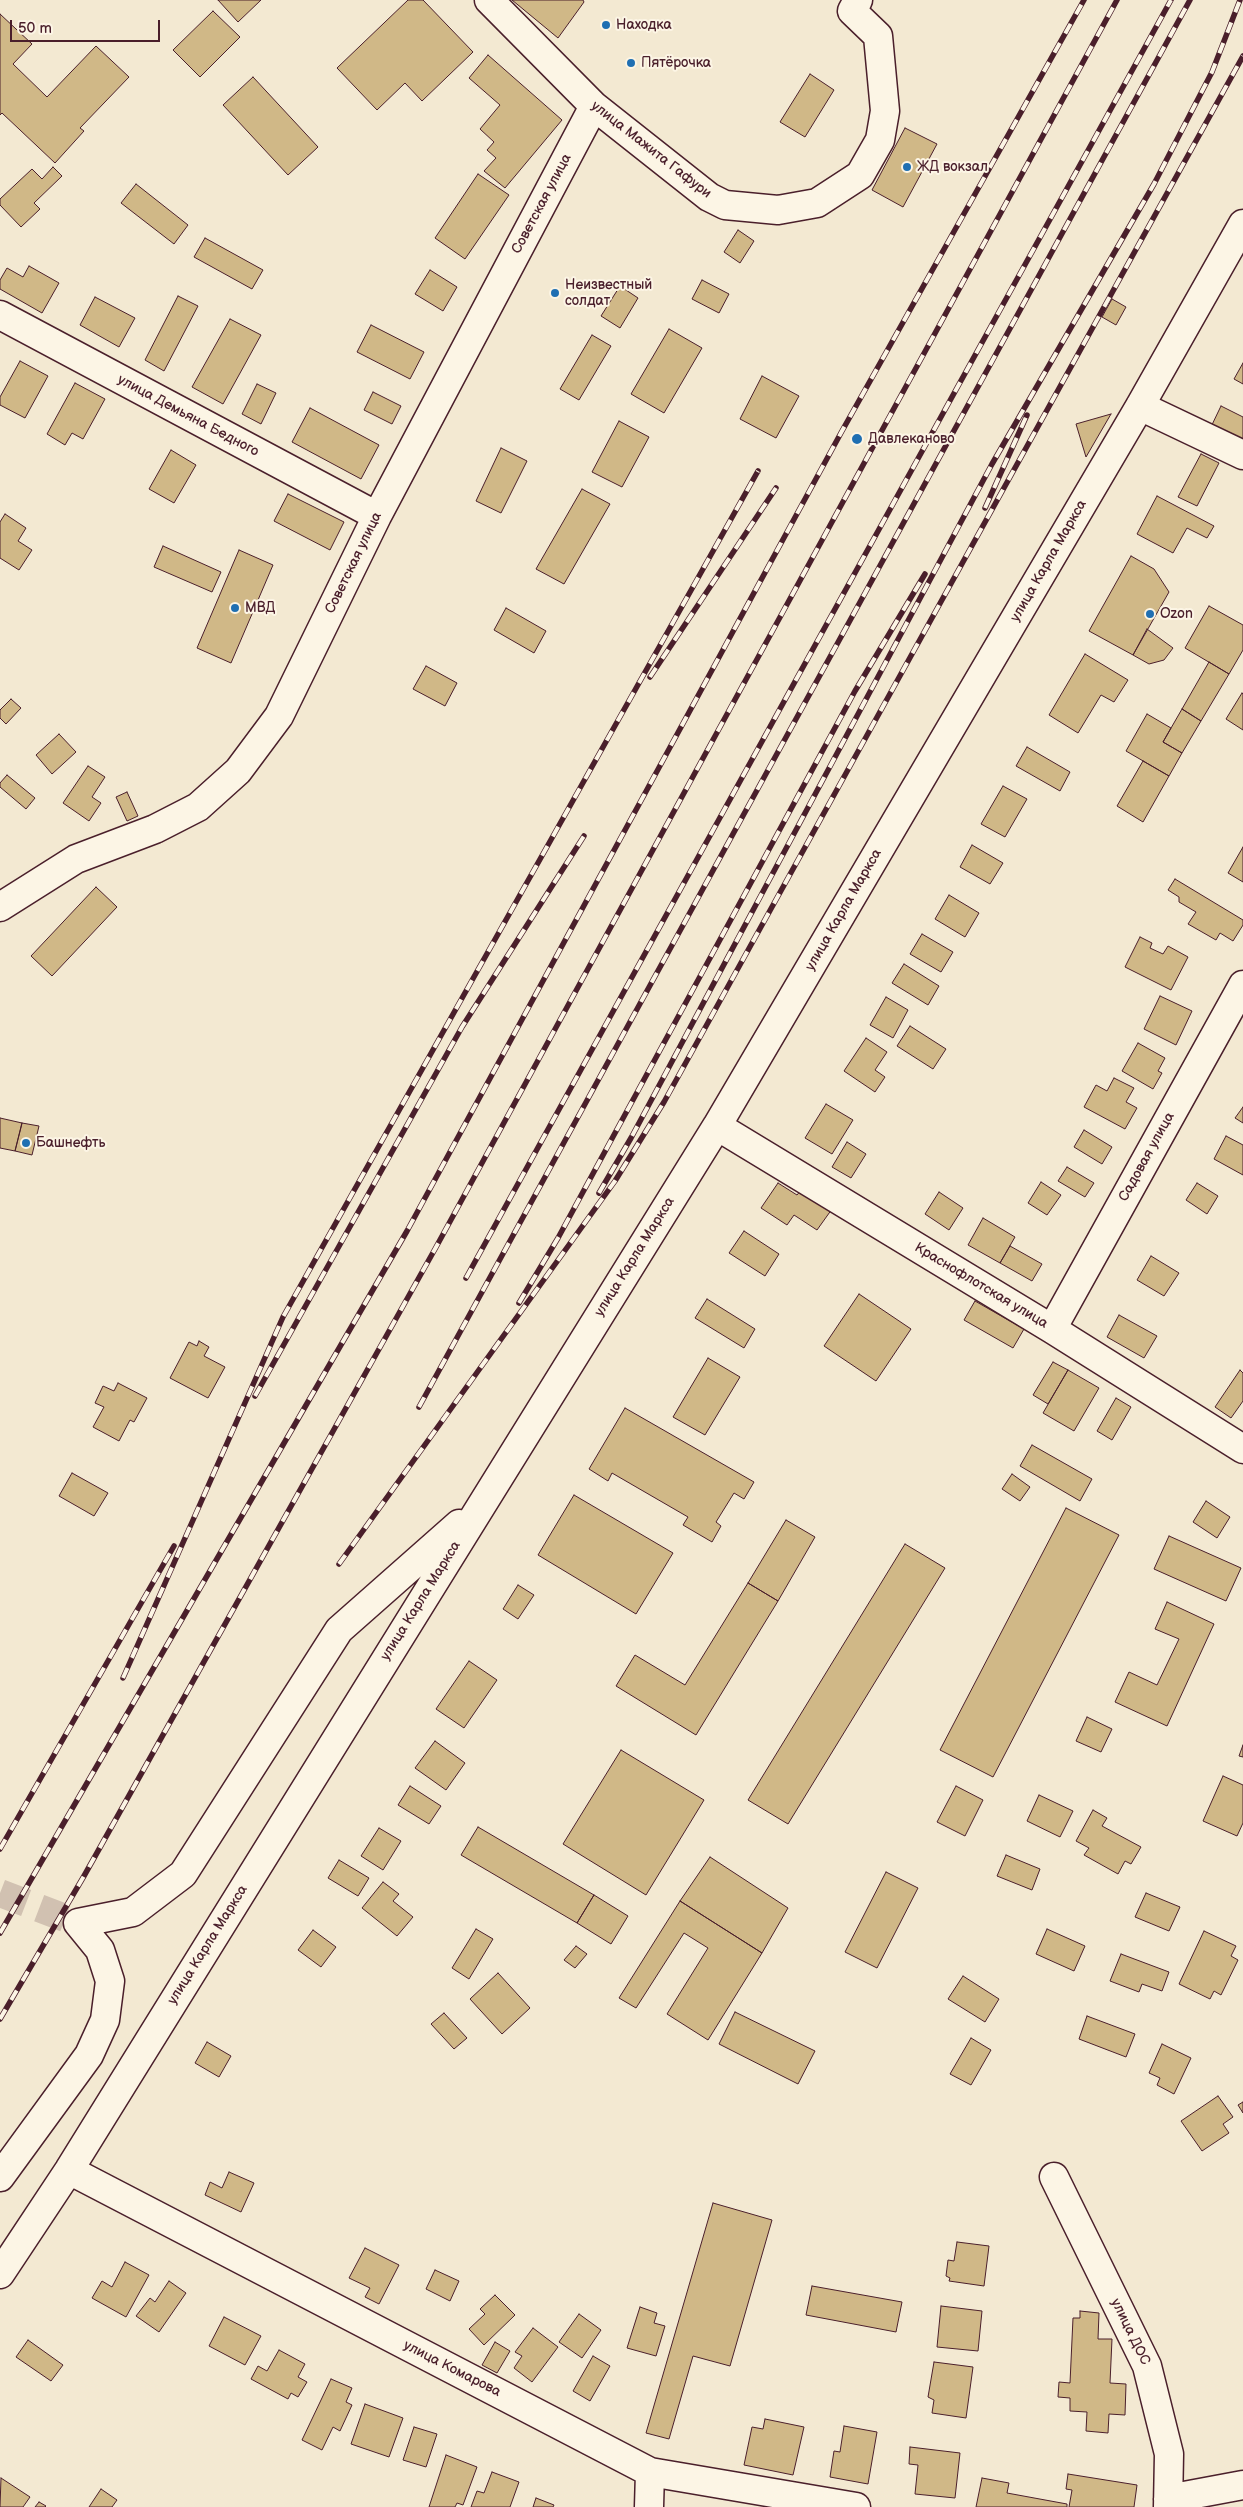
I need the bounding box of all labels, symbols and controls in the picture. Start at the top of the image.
scale bar [12,10,162,42]
place label: Находка [616,17,672,33]
text: 50 m [18,19,52,38]
marker: Находка [600,19,612,31]
place label: Пятёрочка [641,55,711,71]
marker: Пятёрочка [625,57,637,69]
street label: улица Мажита Гафури [587,98,715,202]
street label: Советская улица [509,151,575,257]
place label: ЖД вокзал [917,159,988,175]
marker: ЖД вокзал [901,161,913,173]
place label: Неизвестный солдат [565,277,652,310]
marker: Неизвестный солдат [549,287,561,299]
street label: улица Демьяна Бедного [114,372,262,460]
place label: Давлеканово [868,431,955,447]
marker: Давлеканово [850,432,864,446]
street label: улица Карла Маркса [1007,497,1091,625]
street label: Советская улица [322,510,386,616]
place label: МВД [245,600,276,616]
marker: МВД [229,602,241,614]
place label: Ozon [1160,606,1193,622]
marker: Ozon [1144,608,1156,620]
street label: улица Карла Маркса [802,846,886,974]
street label: Садовая улица [1116,1109,1178,1205]
place label: Башнефть [36,1135,105,1151]
marker: Башнефть [20,1137,32,1149]
street label: улица Карла Маркса [591,1194,679,1320]
street label: Краснофлотская улица [911,1239,1051,1333]
street label: улица Карла Маркса [377,1538,465,1664]
street label: улица Карла Маркса [164,1882,252,2008]
street label: улица ДОС [1107,2296,1153,2368]
street label: улица Комарова [400,2337,504,2401]

